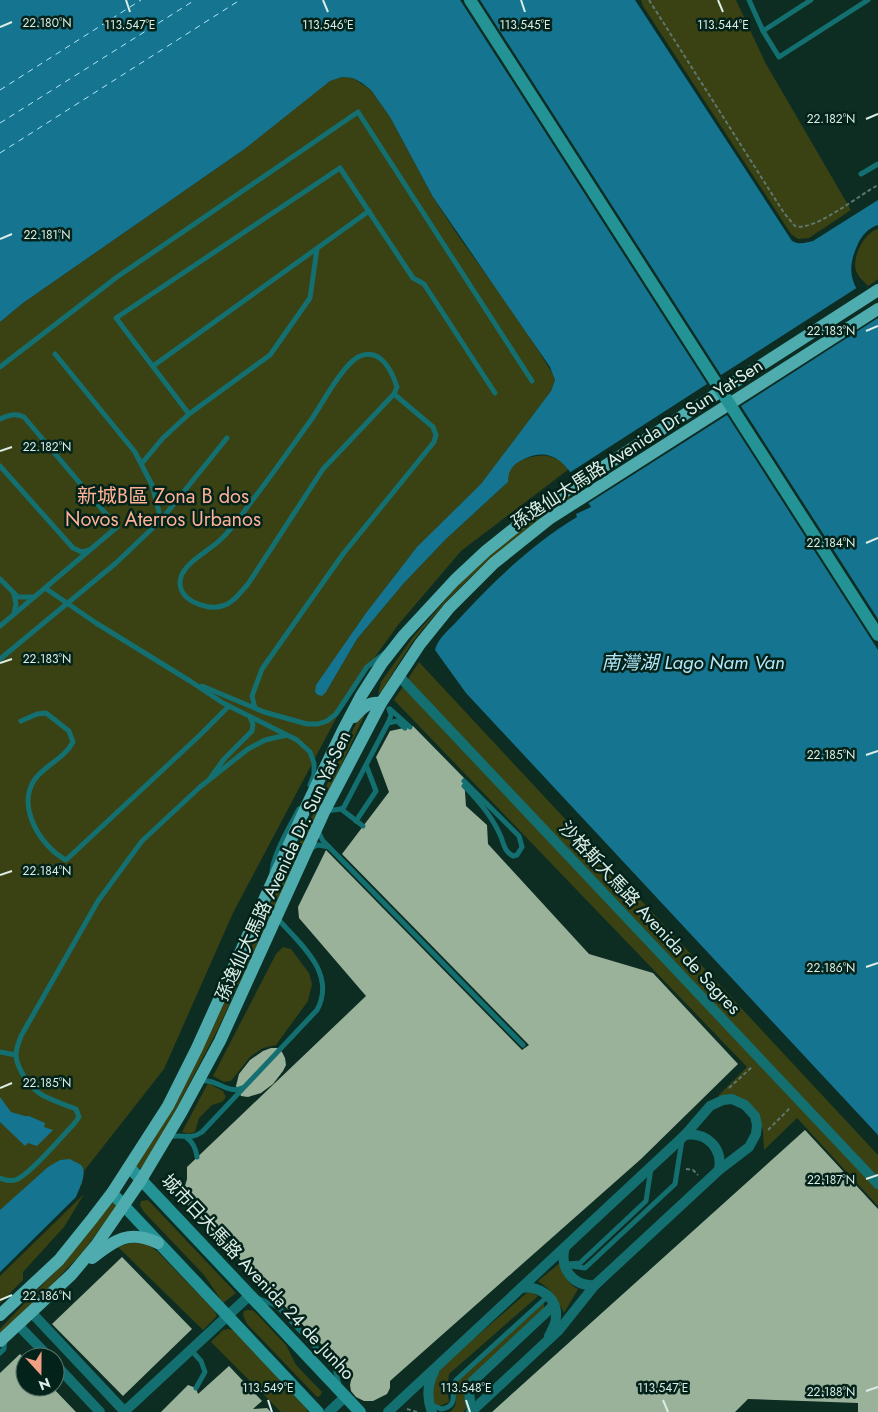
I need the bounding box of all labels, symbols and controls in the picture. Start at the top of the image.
text: 22.180°N [22,14,72,32]
text: 113.547°E [105,16,155,34]
text: 113.546°E [302,16,354,34]
text: 113.545°E [499,16,551,34]
text: 113.544°E [697,16,749,34]
text: 22.182°N [807,110,855,128]
text: 22.181°N [23,226,71,244]
text: 22.183°N [807,322,855,340]
street label: 孫逸仙大馬路 Avenida Dr. Sun Yat-Sen [506,353,768,535]
text: 22.182°N [23,438,71,456]
district label: 新城B區 Zona B dos Novos Aterros Urbanos [65,482,261,534]
text: 22.184°N [807,534,855,552]
water label: 南灣湖 Lago Nam Van [601,649,785,676]
text: 22.183°N [23,650,71,668]
street label: 孫逸仙大馬路 Avenida Dr. Sun Yat-Sen [209,727,357,1005]
text: 22.185°N [807,746,855,764]
street label: 沙格斯大馬路 Avenida de Sagres [553,816,747,1020]
text: 22.184°N [23,862,71,880]
text: 22.186°N [807,959,855,977]
text: 22.185°N [23,1074,71,1092]
street label: 城市日大馬路 Avenida 24 de Junho [155,1168,361,1386]
text: 22.187°N [807,1171,855,1189]
text: 22.186°N [23,1287,71,1305]
north arrow [15,1347,65,1397]
text: N [36,1373,53,1395]
text: 113.549°E [242,1379,294,1397]
text: 113.548°E [440,1379,492,1397]
text: 113.547°E [638,1379,688,1397]
text: 22.188°N [807,1383,855,1401]

